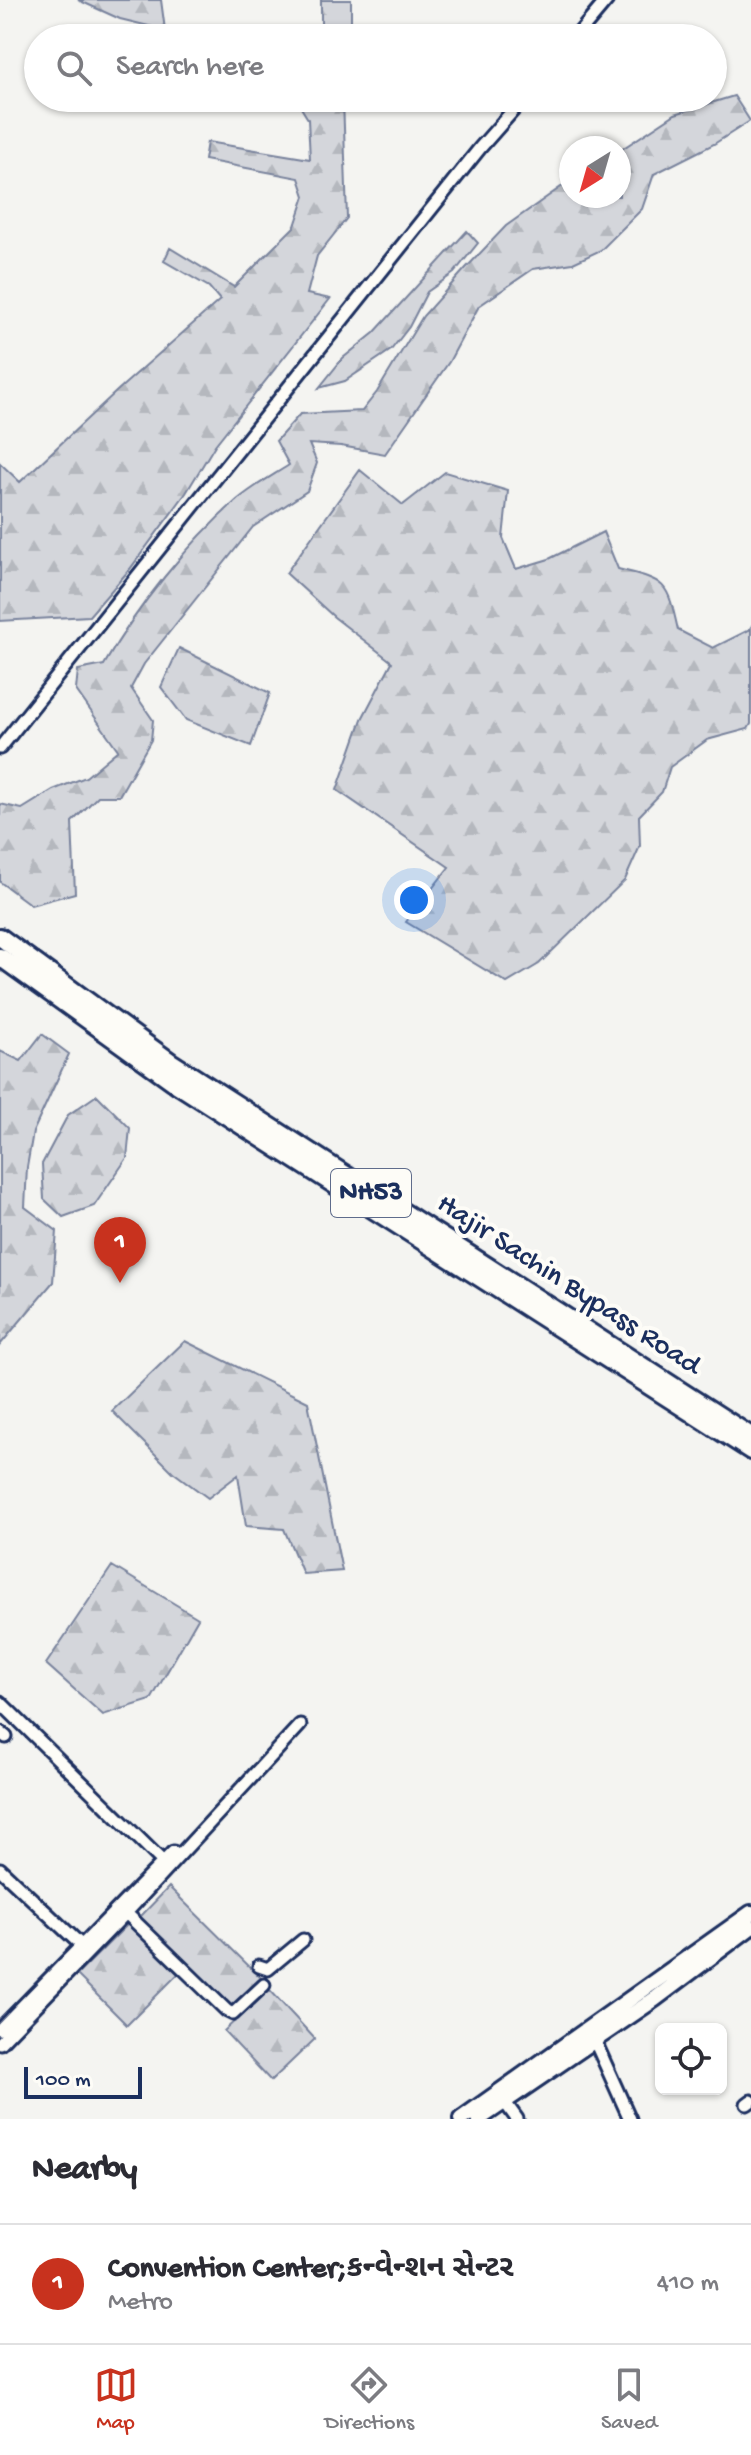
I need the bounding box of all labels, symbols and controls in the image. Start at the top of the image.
search box [24,24,727,112]
icon: search [52,46,96,90]
text: Search here [116,51,264,86]
north arrow [559,136,631,208]
your location [394,880,434,920]
road number: NH53 [331,1169,411,1217]
street label: Hajir Sachin Bypass Road [429,1188,709,1386]
pin: 1 [94,1217,146,1283]
map controls [655,2023,727,2095]
button: locate [655,2023,727,2095]
scale bar [24,2063,142,2099]
text: 100 m [36,2068,91,2094]
text: Nearby [32,2151,137,2191]
text: Convention Center;કન્વેન્શન સેન્ટર [108,2253,514,2288]
text: 1 [53,2269,63,2300]
text: 410 m [657,2269,719,2300]
text: Metro [108,2288,173,2319]
tab: Map [94,2363,138,2437]
tab: Directions [325,2363,414,2437]
tab: Saved [601,2363,657,2437]

